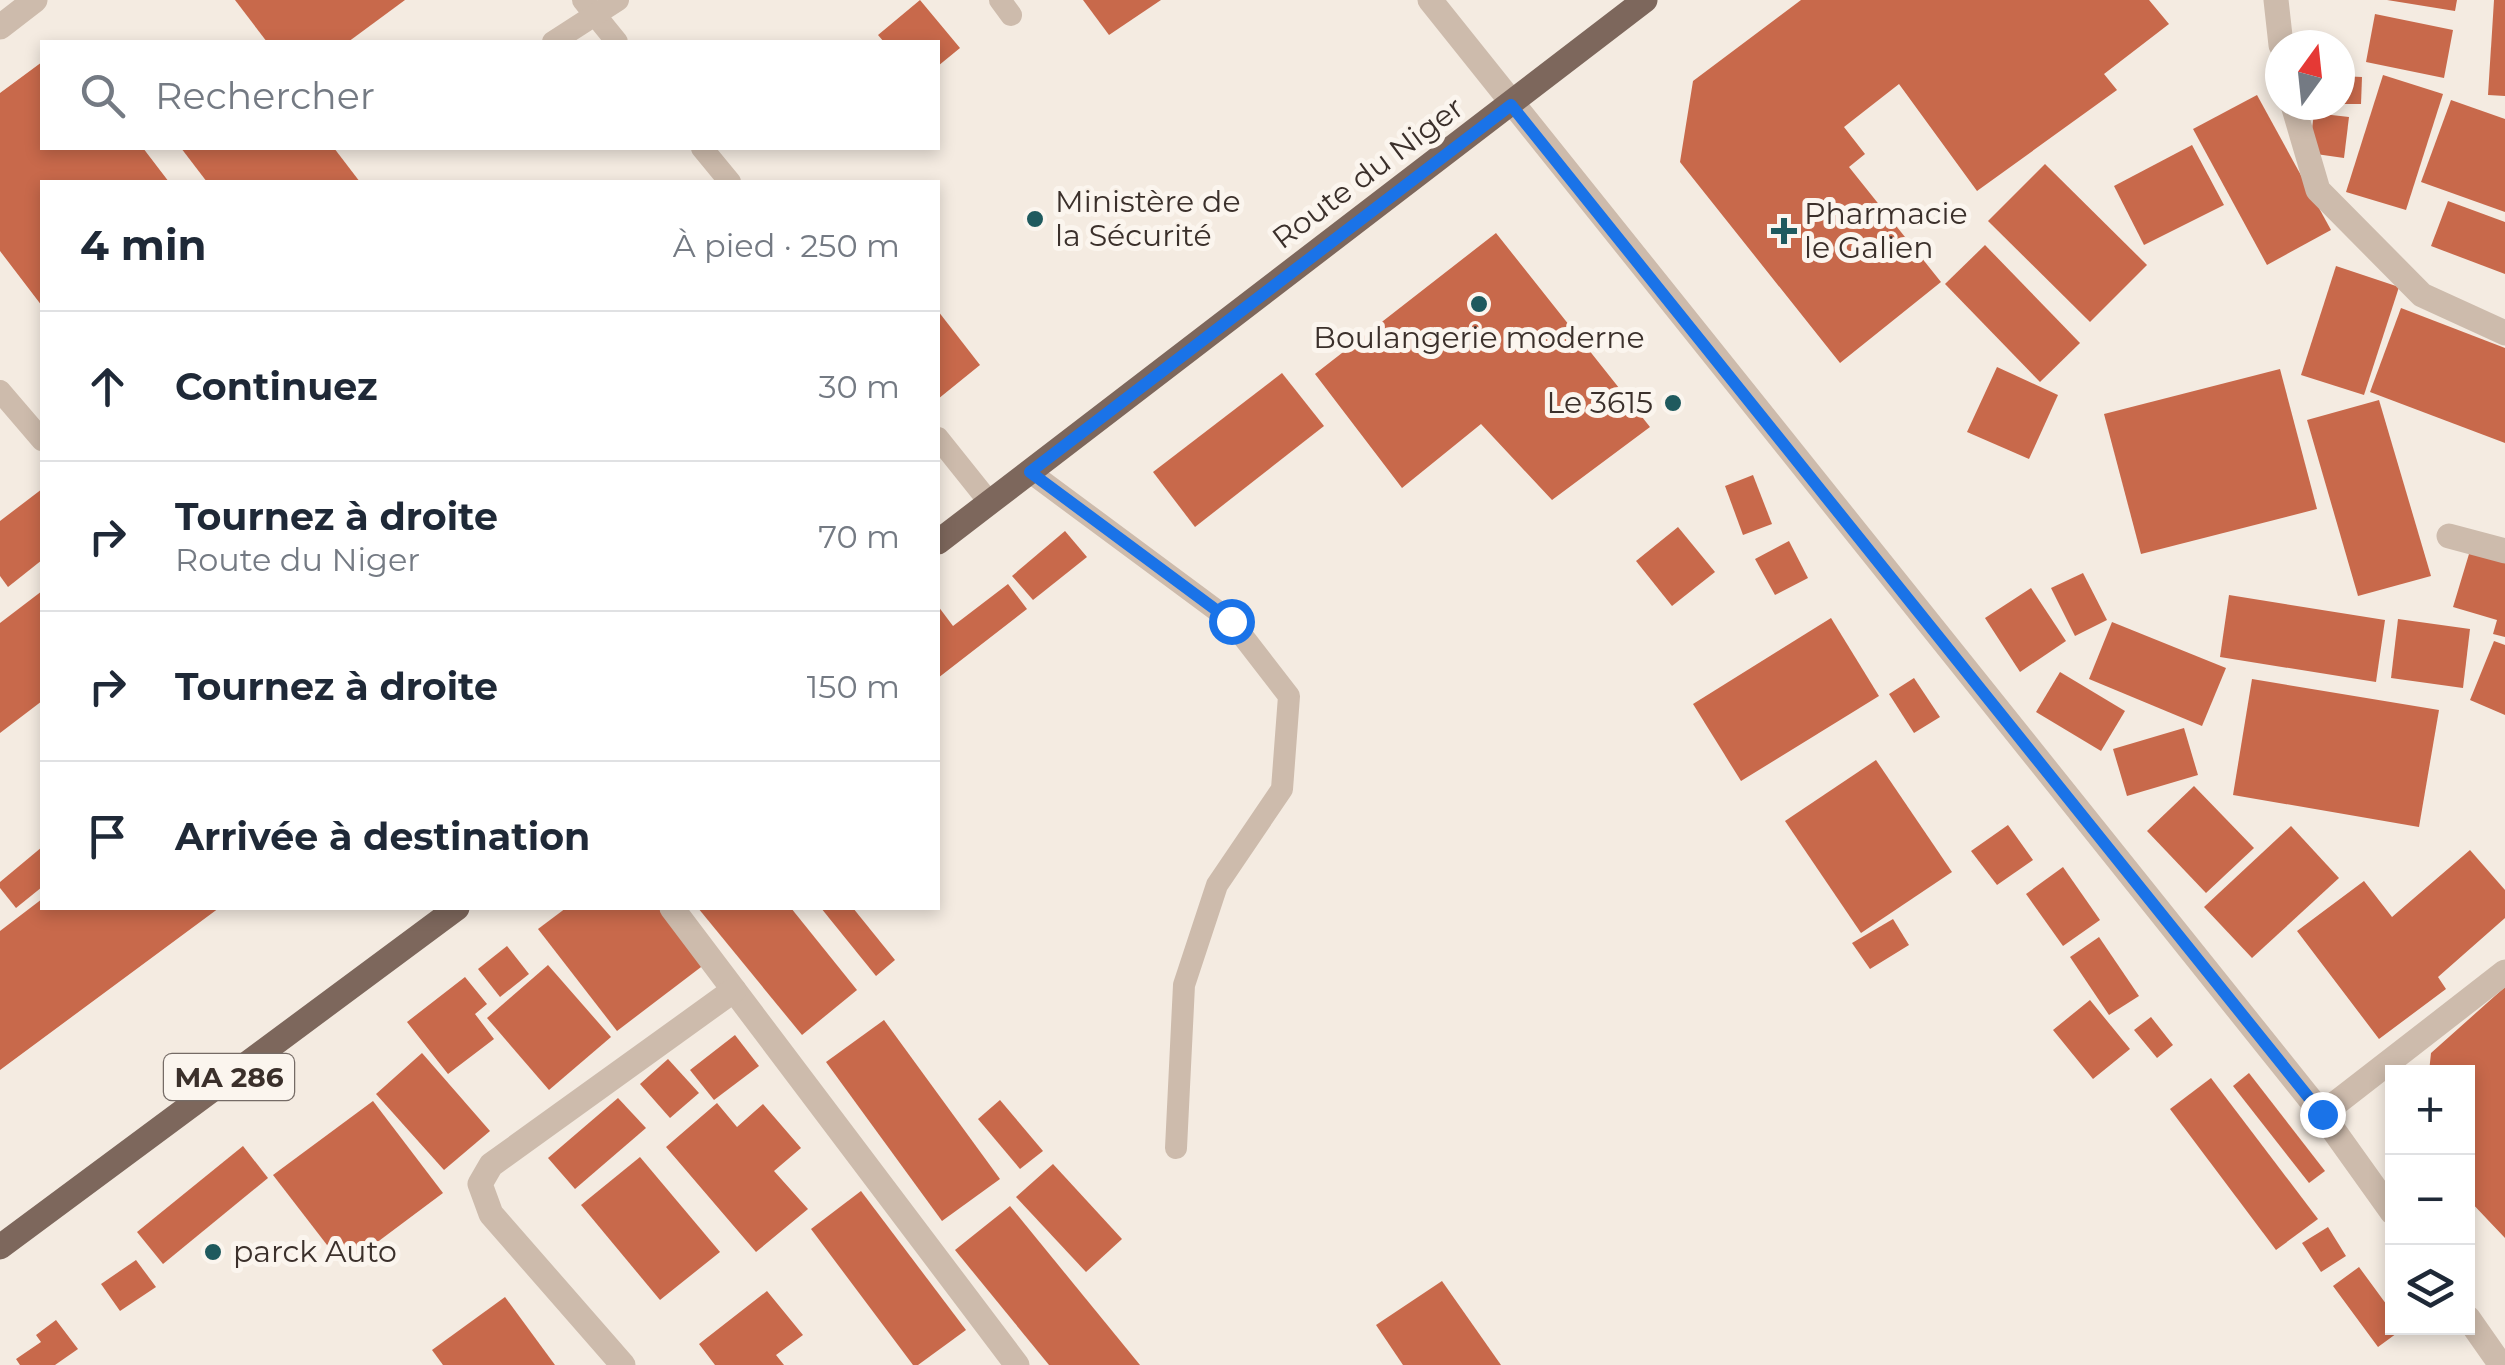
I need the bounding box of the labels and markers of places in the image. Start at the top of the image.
place label: Ministère de la Sécurité [1055,183,1241,254]
place label: Pharmacie le Galien [1804,195,1968,266]
marker: Ministère de la Sécurité [1024,208,1046,230]
marker: Pharmacie le Galien [1773,220,1795,242]
marker: Boulangerie moderne [1468,293,1490,315]
place label: Boulangerie moderne [1313,319,1645,356]
place label: Le 3615 [1547,384,1653,421]
marker: Le 3615 [1662,392,1684,414]
place label: parck Auto [233,1233,397,1270]
marker: parck Auto [202,1241,224,1263]

